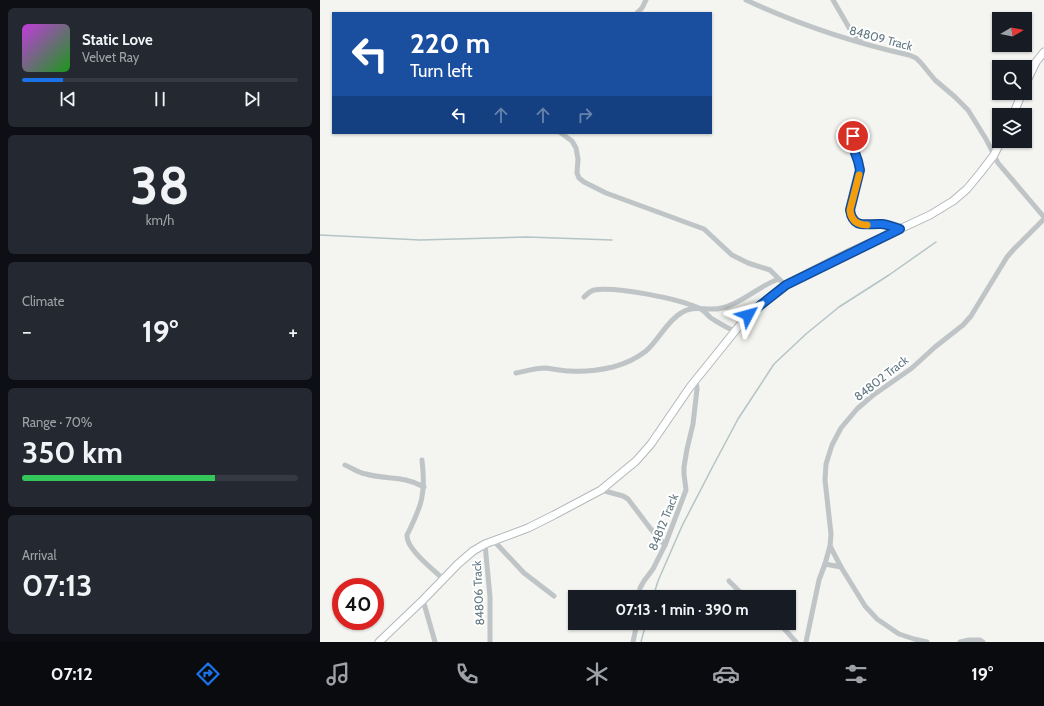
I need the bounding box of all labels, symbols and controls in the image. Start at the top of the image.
north arrow [992,12,1032,52]
map controls [992,12,1032,148]
street label: 84809 Track [848,22,915,54]
text: 220 m [410,26,490,60]
icon: left [344,28,396,80]
text: Static Love [82,31,153,49]
text: Velvet Ray [82,49,139,65]
text: Turn left [410,60,473,82]
button: search [992,60,1032,100]
icon: previous [57,88,79,110]
icon: pause [149,88,171,110]
icon: next [241,88,263,110]
icon: left [448,104,470,126]
icon: ahead [490,104,512,126]
icon: ahead [532,104,554,126]
icon: right [574,104,596,126]
button: layers [992,108,1032,148]
pin [836,119,870,153]
icon: arrive [842,125,864,147]
text: 38 [130,154,190,217]
text: km/h [146,212,174,228]
text: Climate [22,293,64,309]
position arrow [727,294,769,336]
text: 19° [142,313,178,350]
text: − [22,318,32,345]
text: + [288,318,298,345]
street label: 84802 Track [851,352,912,404]
text: Range · 70% [22,414,93,430]
text: 350 km [22,434,123,471]
street label: 84812 Track [645,491,681,553]
text: Arrival [22,547,57,563]
street label: 84806 Track [469,560,487,626]
text: 07:13 [22,567,92,604]
speed limit sign: 40 [332,578,384,630]
text: 07:13 · 1 min · 390 m [616,601,749,619]
icon: directions [194,660,222,688]
icon: music [324,660,352,688]
icon: phone [453,660,481,688]
icon: climate [583,660,611,688]
icon: car [712,660,740,688]
icon: filters [842,660,870,688]
text: 07:12 [51,663,93,685]
text: 19° [971,663,993,685]

